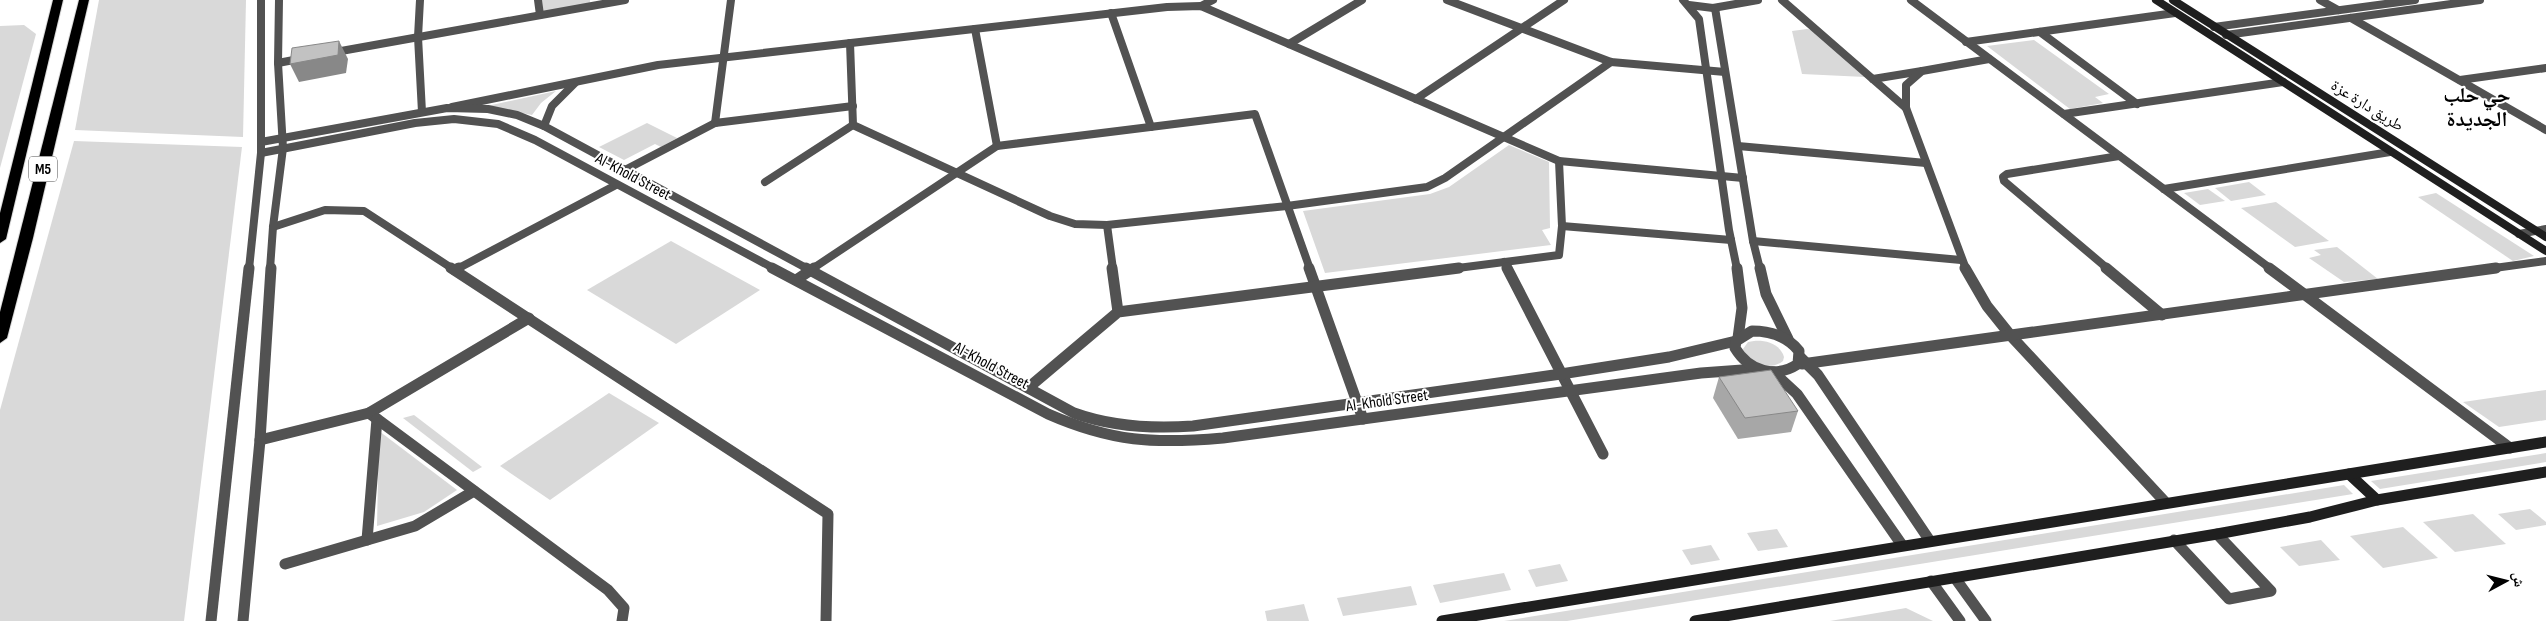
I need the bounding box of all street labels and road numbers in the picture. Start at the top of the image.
street label: طريق دارة عزة [2327,76,2407,136]
street label: Al-Khold Street [591,149,674,205]
road number: M5 [29,156,57,182]
street label: Al-Khold Street [949,338,1032,394]
street label: Al-Khold Street [1344,386,1429,416]

